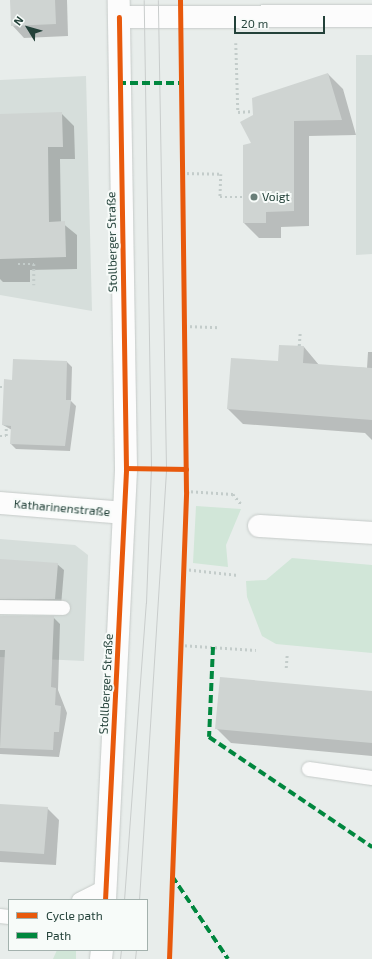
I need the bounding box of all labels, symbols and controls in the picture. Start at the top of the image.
north arrow [8,8,48,48]
scale bar [236,8,327,34]
text: N [10,13,26,28]
text: 20 m [241,16,268,30]
place label: Voigt [262,190,290,204]
street label: Stollberger Straße [104,191,120,293]
marker: Voigt [249,192,259,202]
street label: Katharinenstraße [13,497,111,519]
street label: Stollberger Straße [96,633,116,735]
legend [8,899,148,951]
text: Cycle path [46,908,103,922]
text: Path [46,928,71,942]

